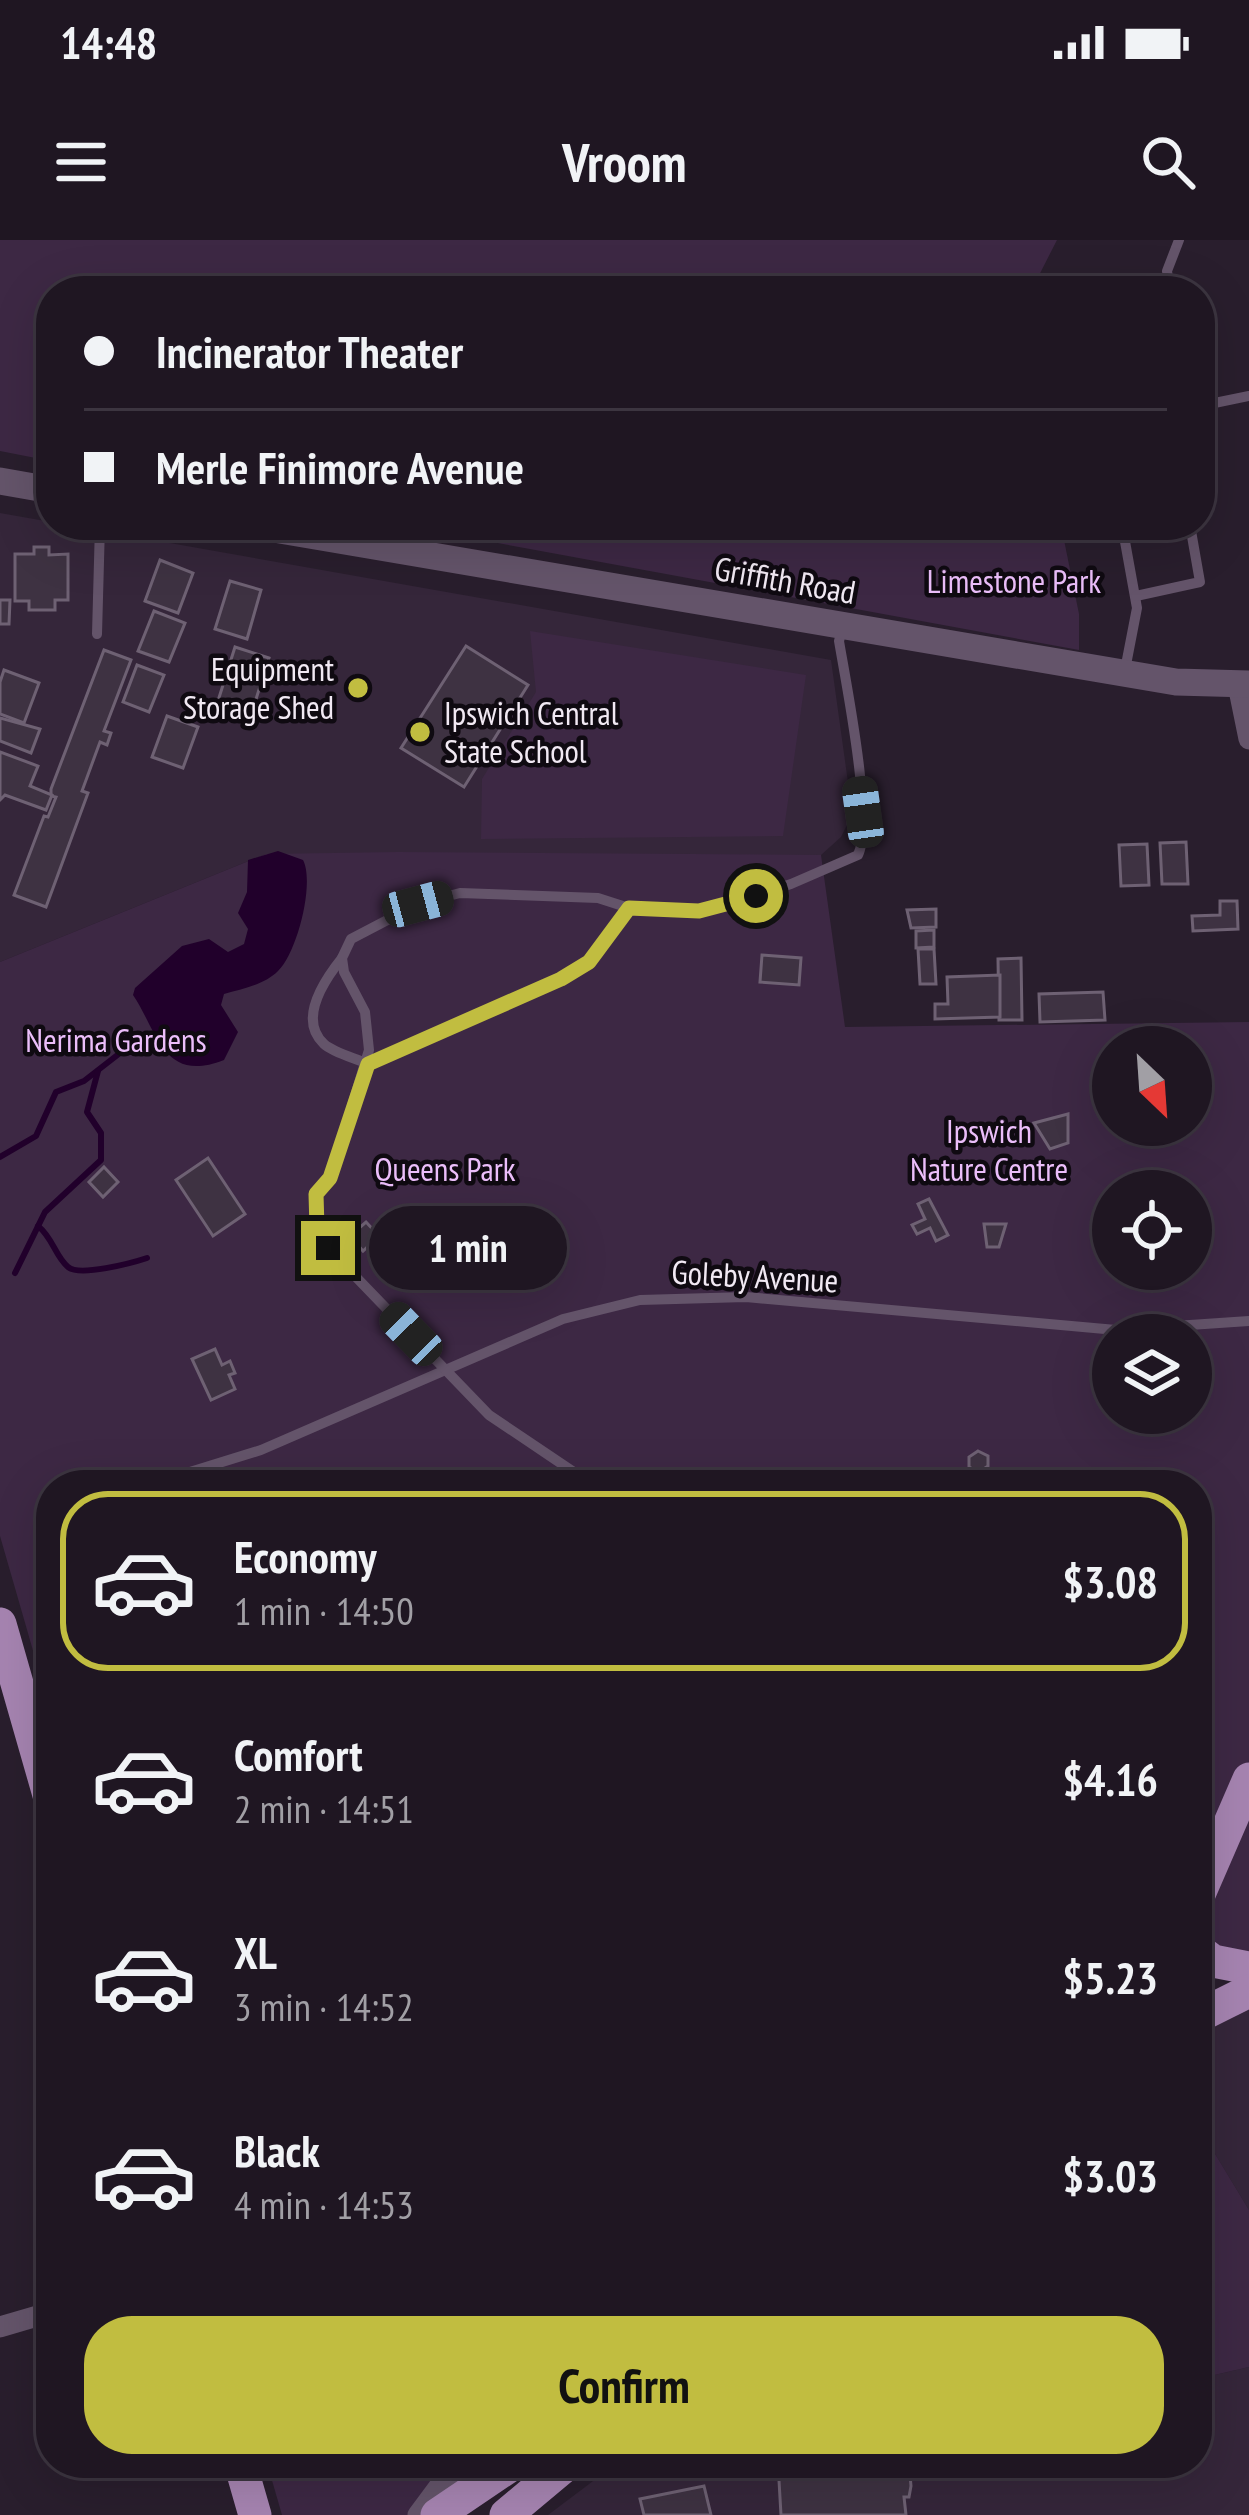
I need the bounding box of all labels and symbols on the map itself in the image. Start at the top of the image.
street label: Griffith Road [711,546,859,613]
park label: Limestone Park [927,559,1101,602]
place label: Equipment Storage Shed [183,647,334,728]
marker: Equipment Storage Shed [345,675,371,701]
place label: Ipswich Central State School [444,691,619,772]
marker: Ipswich Central State School [407,719,433,745]
car [840,774,886,850]
route start [729,869,783,923]
car [379,877,457,931]
park label: Nerima Gardens [25,1018,207,1061]
north arrow [1092,1026,1212,1146]
park label: Ipswich Nature Centre [910,1109,1068,1190]
park label: Queens Park [374,1147,516,1190]
callout: 1 min [370,1206,568,1290]
route end [301,1221,355,1275]
street label: Goleby Avenue [671,1250,839,1301]
car [373,1296,449,1372]

